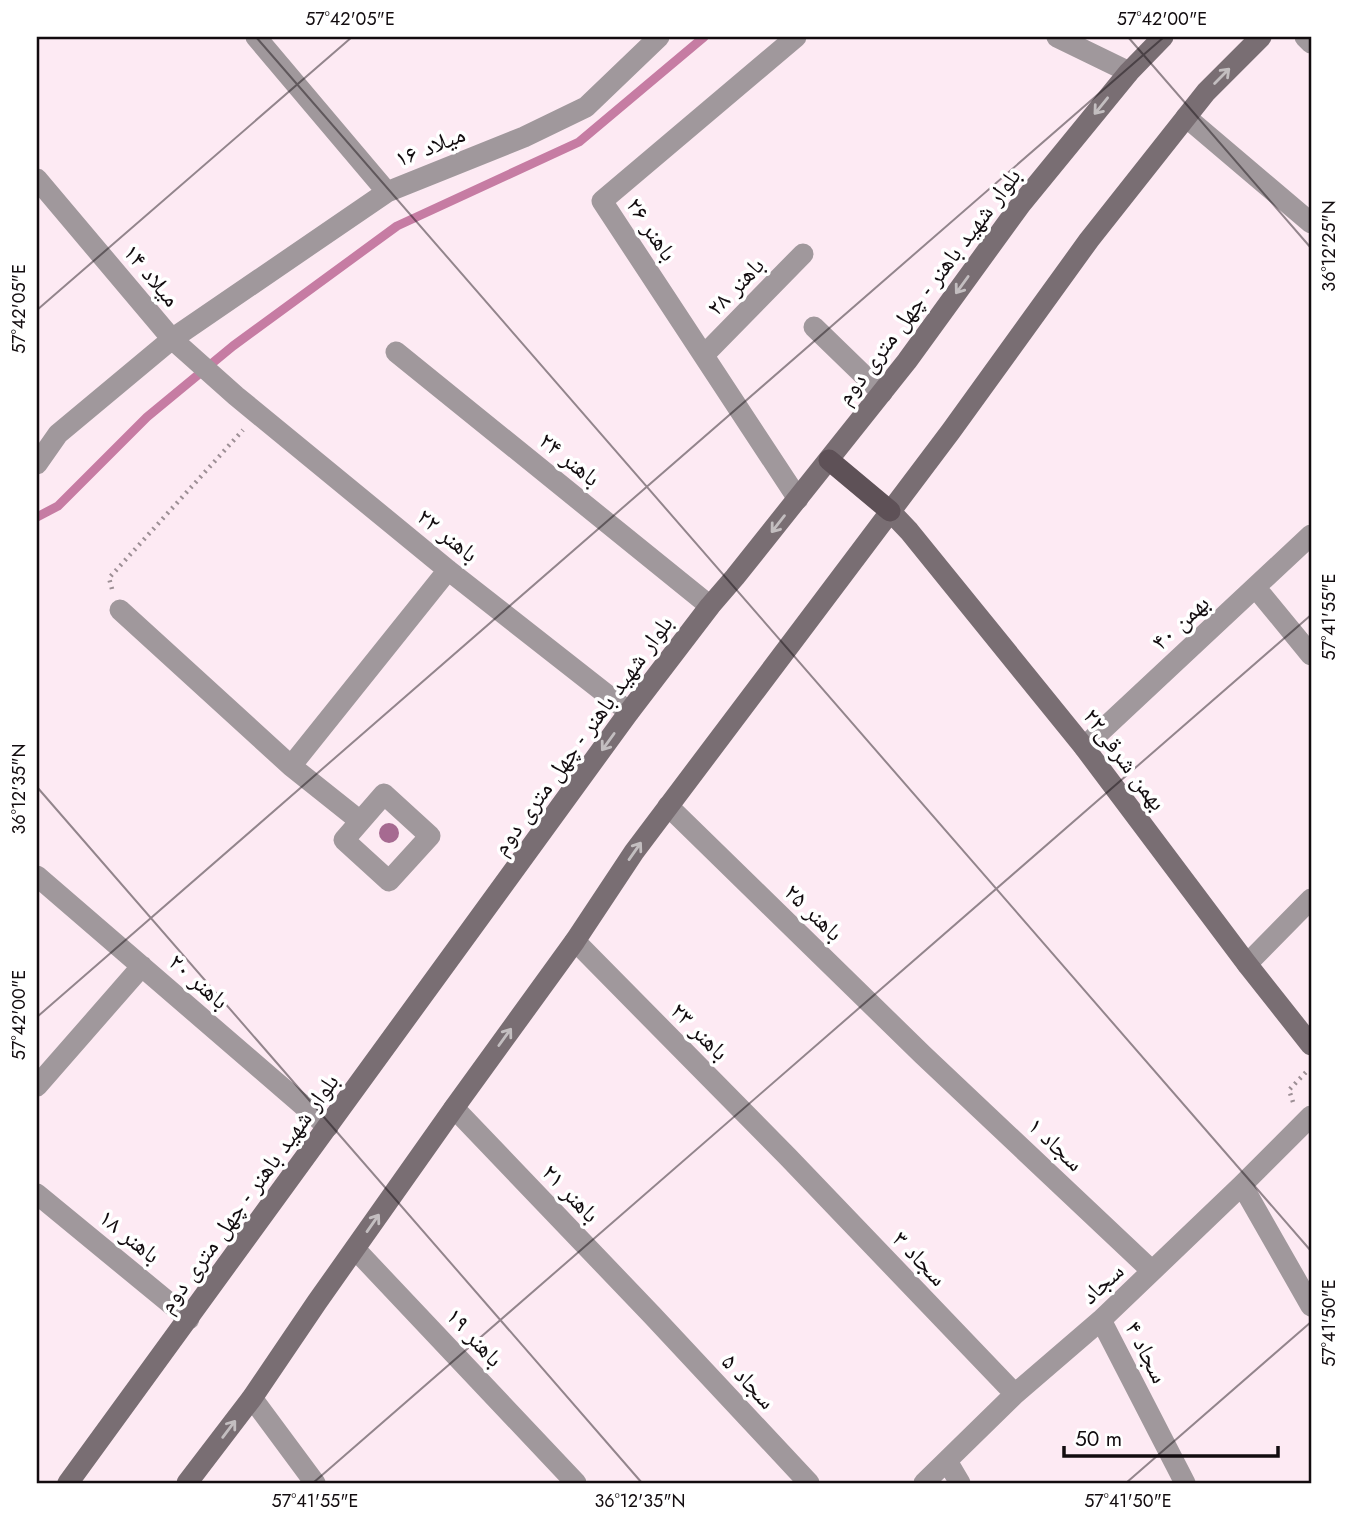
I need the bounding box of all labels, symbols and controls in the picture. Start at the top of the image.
text: 57°42'05"E [305,6,395,32]
text: 57°42'00"E [1117,6,1207,32]
one-way arrow [1213,67,1230,84]
one-way arrow [1094,96,1109,114]
street label: میلاد ۱۶ [390,116,470,176]
street label: بلوار شهید باهنر - چهل متری دوم [827,160,1029,412]
street label: باهنر ۲۶ [618,190,686,268]
text: 36°12'25"N [1316,200,1342,292]
street label: میلاد ۱۴ [115,236,189,314]
street label: باهنر ۲۸ [698,249,772,323]
text: 57°42'05"E [6,264,32,354]
one-way arrow [955,275,969,294]
street label: باهنر ۲۴ [532,423,608,495]
street label: باهنر ۲۲ [410,499,486,571]
one-way arrow [771,514,786,532]
text: 57°41'55"E [1316,574,1342,660]
street label: بهمن ۴۰ [1143,586,1217,658]
street label: بلوار شهید باهنر - چهل متری دوم [483,608,681,862]
street label: ۲۲بهمن شرقی [1075,700,1175,818]
one-way arrow [601,732,615,751]
text: 36°12'35"N [6,744,32,834]
one-way arrow [628,842,642,861]
street label: باهنر ۲۵ [777,875,851,949]
street label: باهنر ۲۰ [161,945,237,1017]
text: 57°42'00"E [6,970,32,1060]
street label: باهنر ۲۳ [663,994,737,1068]
one-way arrow [498,1028,512,1047]
street label: بلوار شهید باهنر - چهل متری دوم [149,1066,347,1320]
street label: سجاد ۱ [1020,1109,1092,1179]
street label: باهنر ۲۱ [534,1156,608,1230]
street label: باهنر ۱۸ [92,1200,168,1272]
one-way arrow [366,1214,380,1233]
street label: سجاد ۳ [885,1222,955,1294]
street label: سجاد [1073,1254,1131,1312]
text: 57°41'50"E [1316,1279,1342,1367]
street label: باهنر ۱۹ [438,1299,512,1375]
street label: سجاد ۴ [1116,1315,1178,1389]
street label: سجاد ۵ [714,1345,784,1417]
scale bar [1064,1415,1278,1459]
one-way arrow [221,1420,236,1439]
text: 50 m [1075,1424,1122,1454]
text: 57°41'55"E [272,1488,358,1514]
text: 36°12'35"N [595,1488,685,1514]
text: 57°41'50"E [1084,1488,1172,1514]

